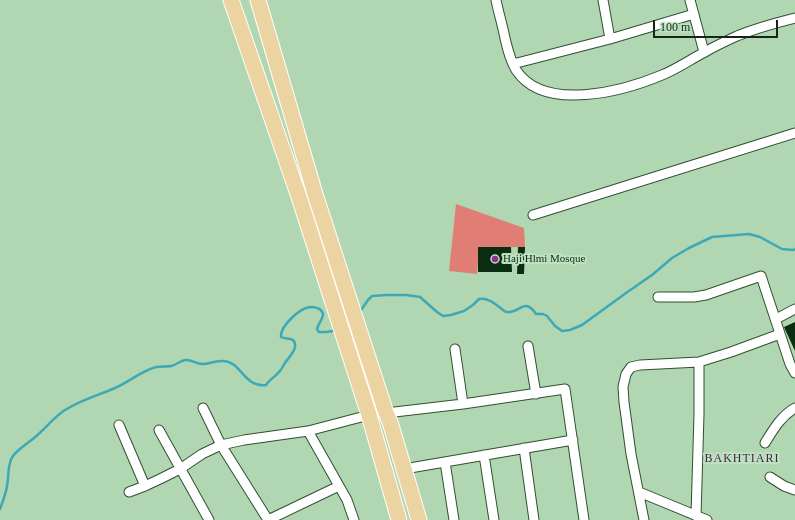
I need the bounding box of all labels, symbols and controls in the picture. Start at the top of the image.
scale bar [655,12,780,38]
text: 100 m [660,20,690,34]
place label: Haji Hlmi Mosque [503,252,594,266]
marker: Haji Hlmi Mosque [490,254,500,264]
district label: BAKHTIARI [707,452,777,466]

